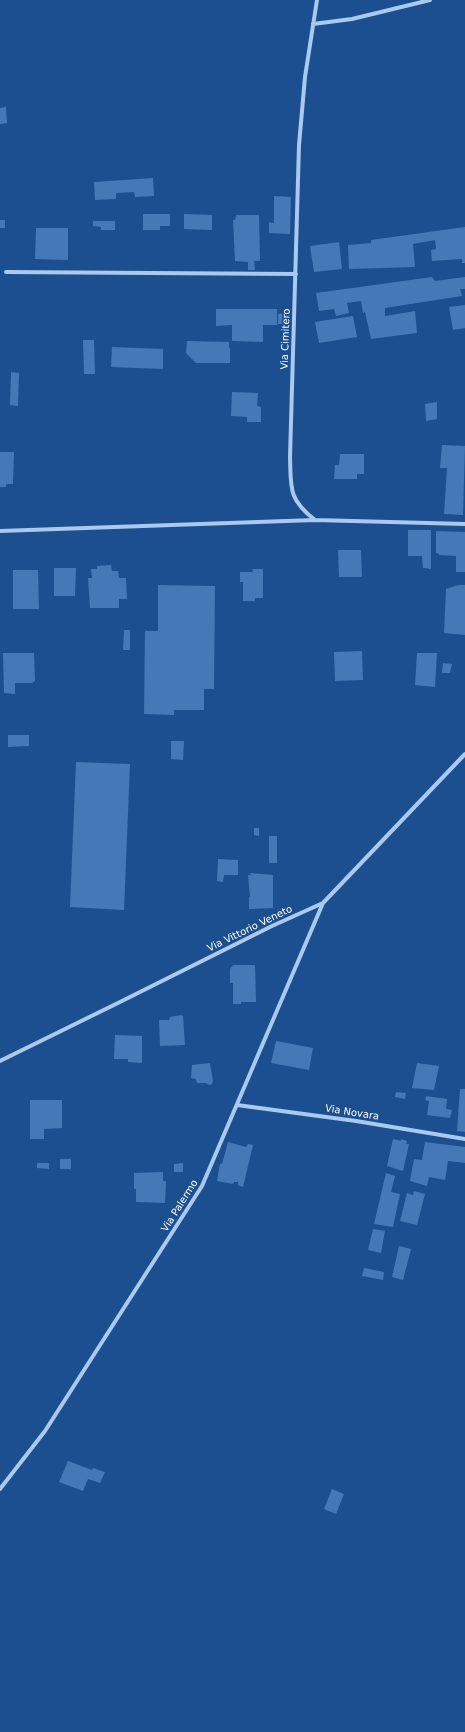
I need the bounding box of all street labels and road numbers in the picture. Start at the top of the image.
street label: Via Cimitero [279,308,293,370]
street label: Via Vittorio Veneto [206,903,294,955]
street label: Via Novara [324,1103,380,1123]
street label: Via Palermo [159,1178,201,1234]

